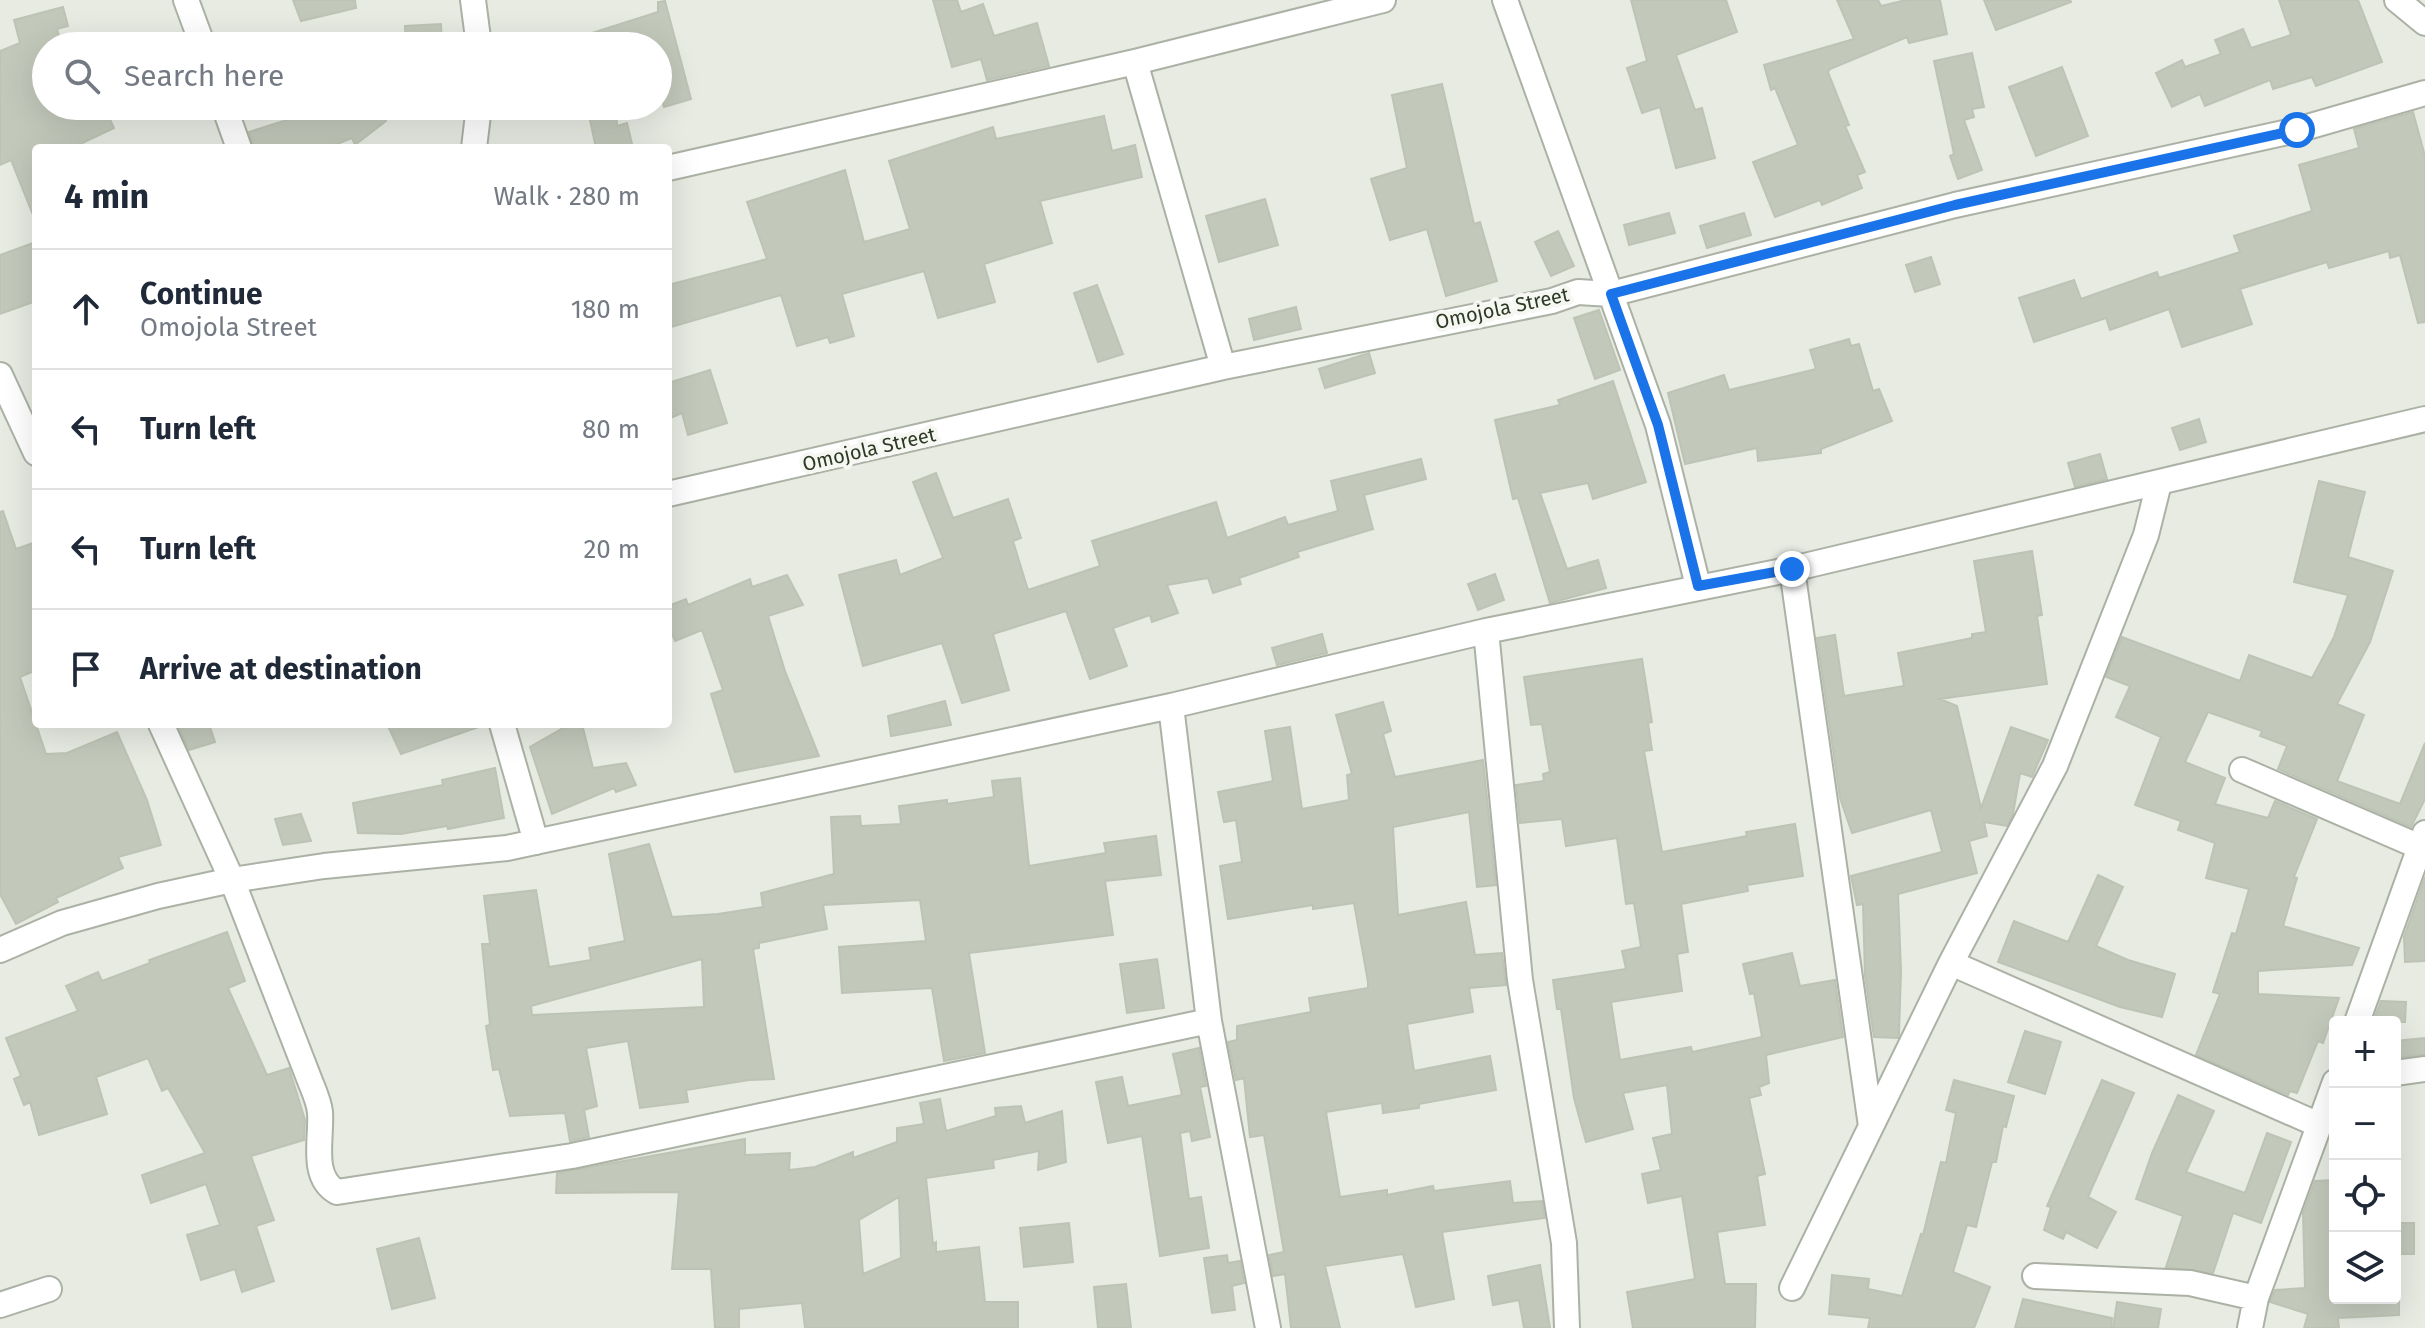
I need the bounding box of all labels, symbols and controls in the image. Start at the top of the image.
search box [32,32,672,120]
icon: search [60,54,104,98]
text: Search here [124,58,284,94]
route start [2279,112,2315,148]
text: 4 min [64,176,149,217]
text: Walk · 280 m [494,181,640,212]
text: Continue [140,276,263,312]
street label: Omojola Street [1433,282,1572,334]
icon: ahead [64,287,108,331]
text: 180 m [571,294,640,325]
text: Omojola Street [140,312,317,343]
icon: left [64,407,108,451]
text: Turn left [140,411,256,447]
text: 80 m [582,414,640,445]
street label: Omojola Street [800,422,939,476]
icon: left [64,527,108,571]
text: Turn left [140,531,256,567]
text: 20 m [583,534,640,565]
route end [1774,551,1810,587]
icon: arrive [64,647,108,691]
text: Arrive at destination [140,651,422,687]
map controls [2329,1016,2401,1304]
button: + [2329,1016,2401,1088]
button: − [2329,1088,2401,1160]
button: locate [2329,1160,2401,1232]
button: layers [2329,1232,2401,1304]

